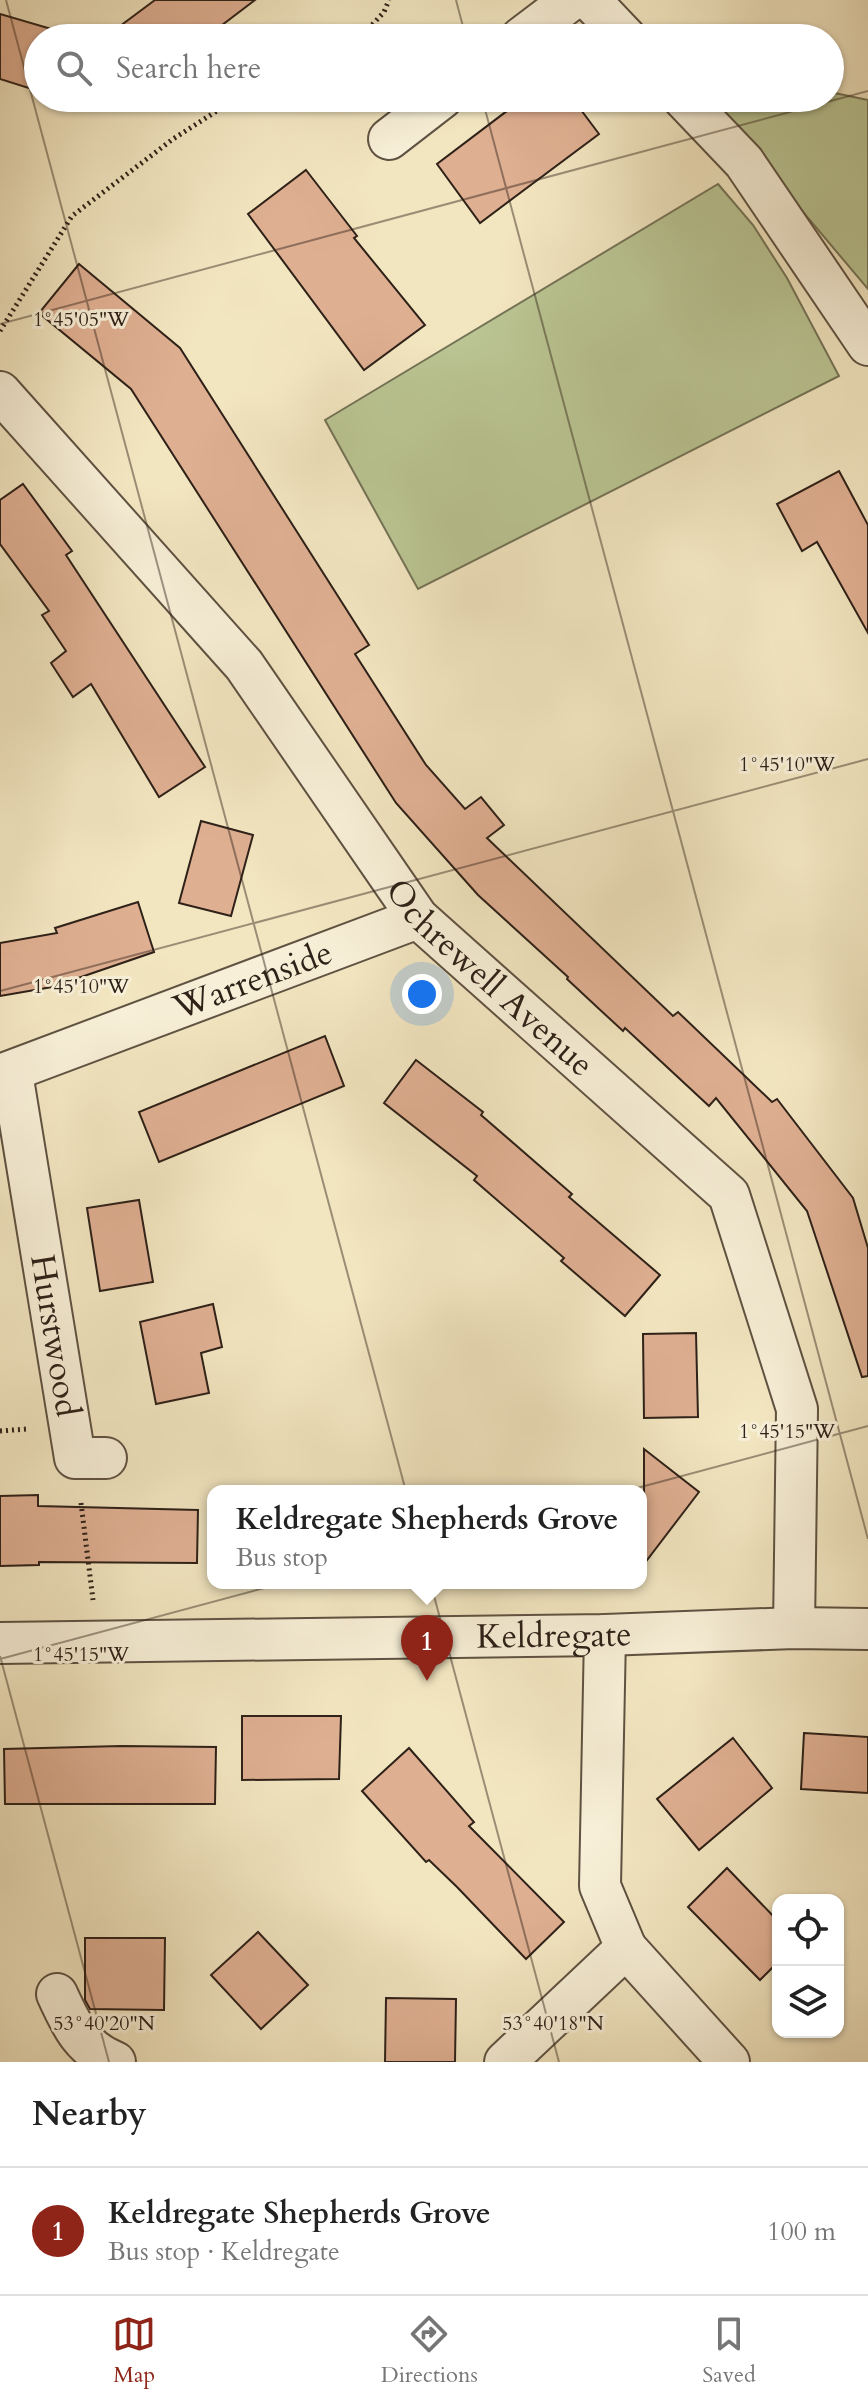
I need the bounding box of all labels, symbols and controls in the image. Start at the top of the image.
search box [24,24,844,112]
icon: search [52,46,96,90]
text: Search here [116,48,261,89]
text: 1°45'05"W [33,306,130,333]
text: 1°45'10"W [739,751,836,778]
street label: Ochrewell Avenue [375,870,604,1087]
street label: Warrenside [166,929,339,1031]
text: 1°45'10"W [33,973,130,1000]
your location [402,974,442,1014]
street label: Hurstwood [19,1251,91,1420]
text: 1°45'15"W [739,1418,836,1445]
popup [207,1485,647,1589]
text: Keldregate Shepherds Grove [236,1499,618,1540]
text: Bus stop [236,1540,328,1575]
street label: Keldregate [476,1611,632,1660]
pin: 1 [401,1615,453,1681]
text: 1°45'15"W [33,1641,130,1668]
map controls [772,1894,844,2038]
button: locate [772,1894,844,1966]
button: layers [772,1966,844,2038]
text: 53°40'20"N [53,2010,155,2037]
text: 53°40'18"N [502,2010,604,2037]
text: Nearby [32,2091,147,2137]
text: Keldregate Shepherds Grove [108,2193,491,2234]
text: 1 [51,2214,65,2249]
text: 100 m [767,2214,836,2249]
text: Bus stop · Keldregate [108,2234,340,2269]
tab: Map [112,2312,156,2390]
tab: Directions [381,2312,478,2390]
tab: Saved [702,2312,756,2390]

